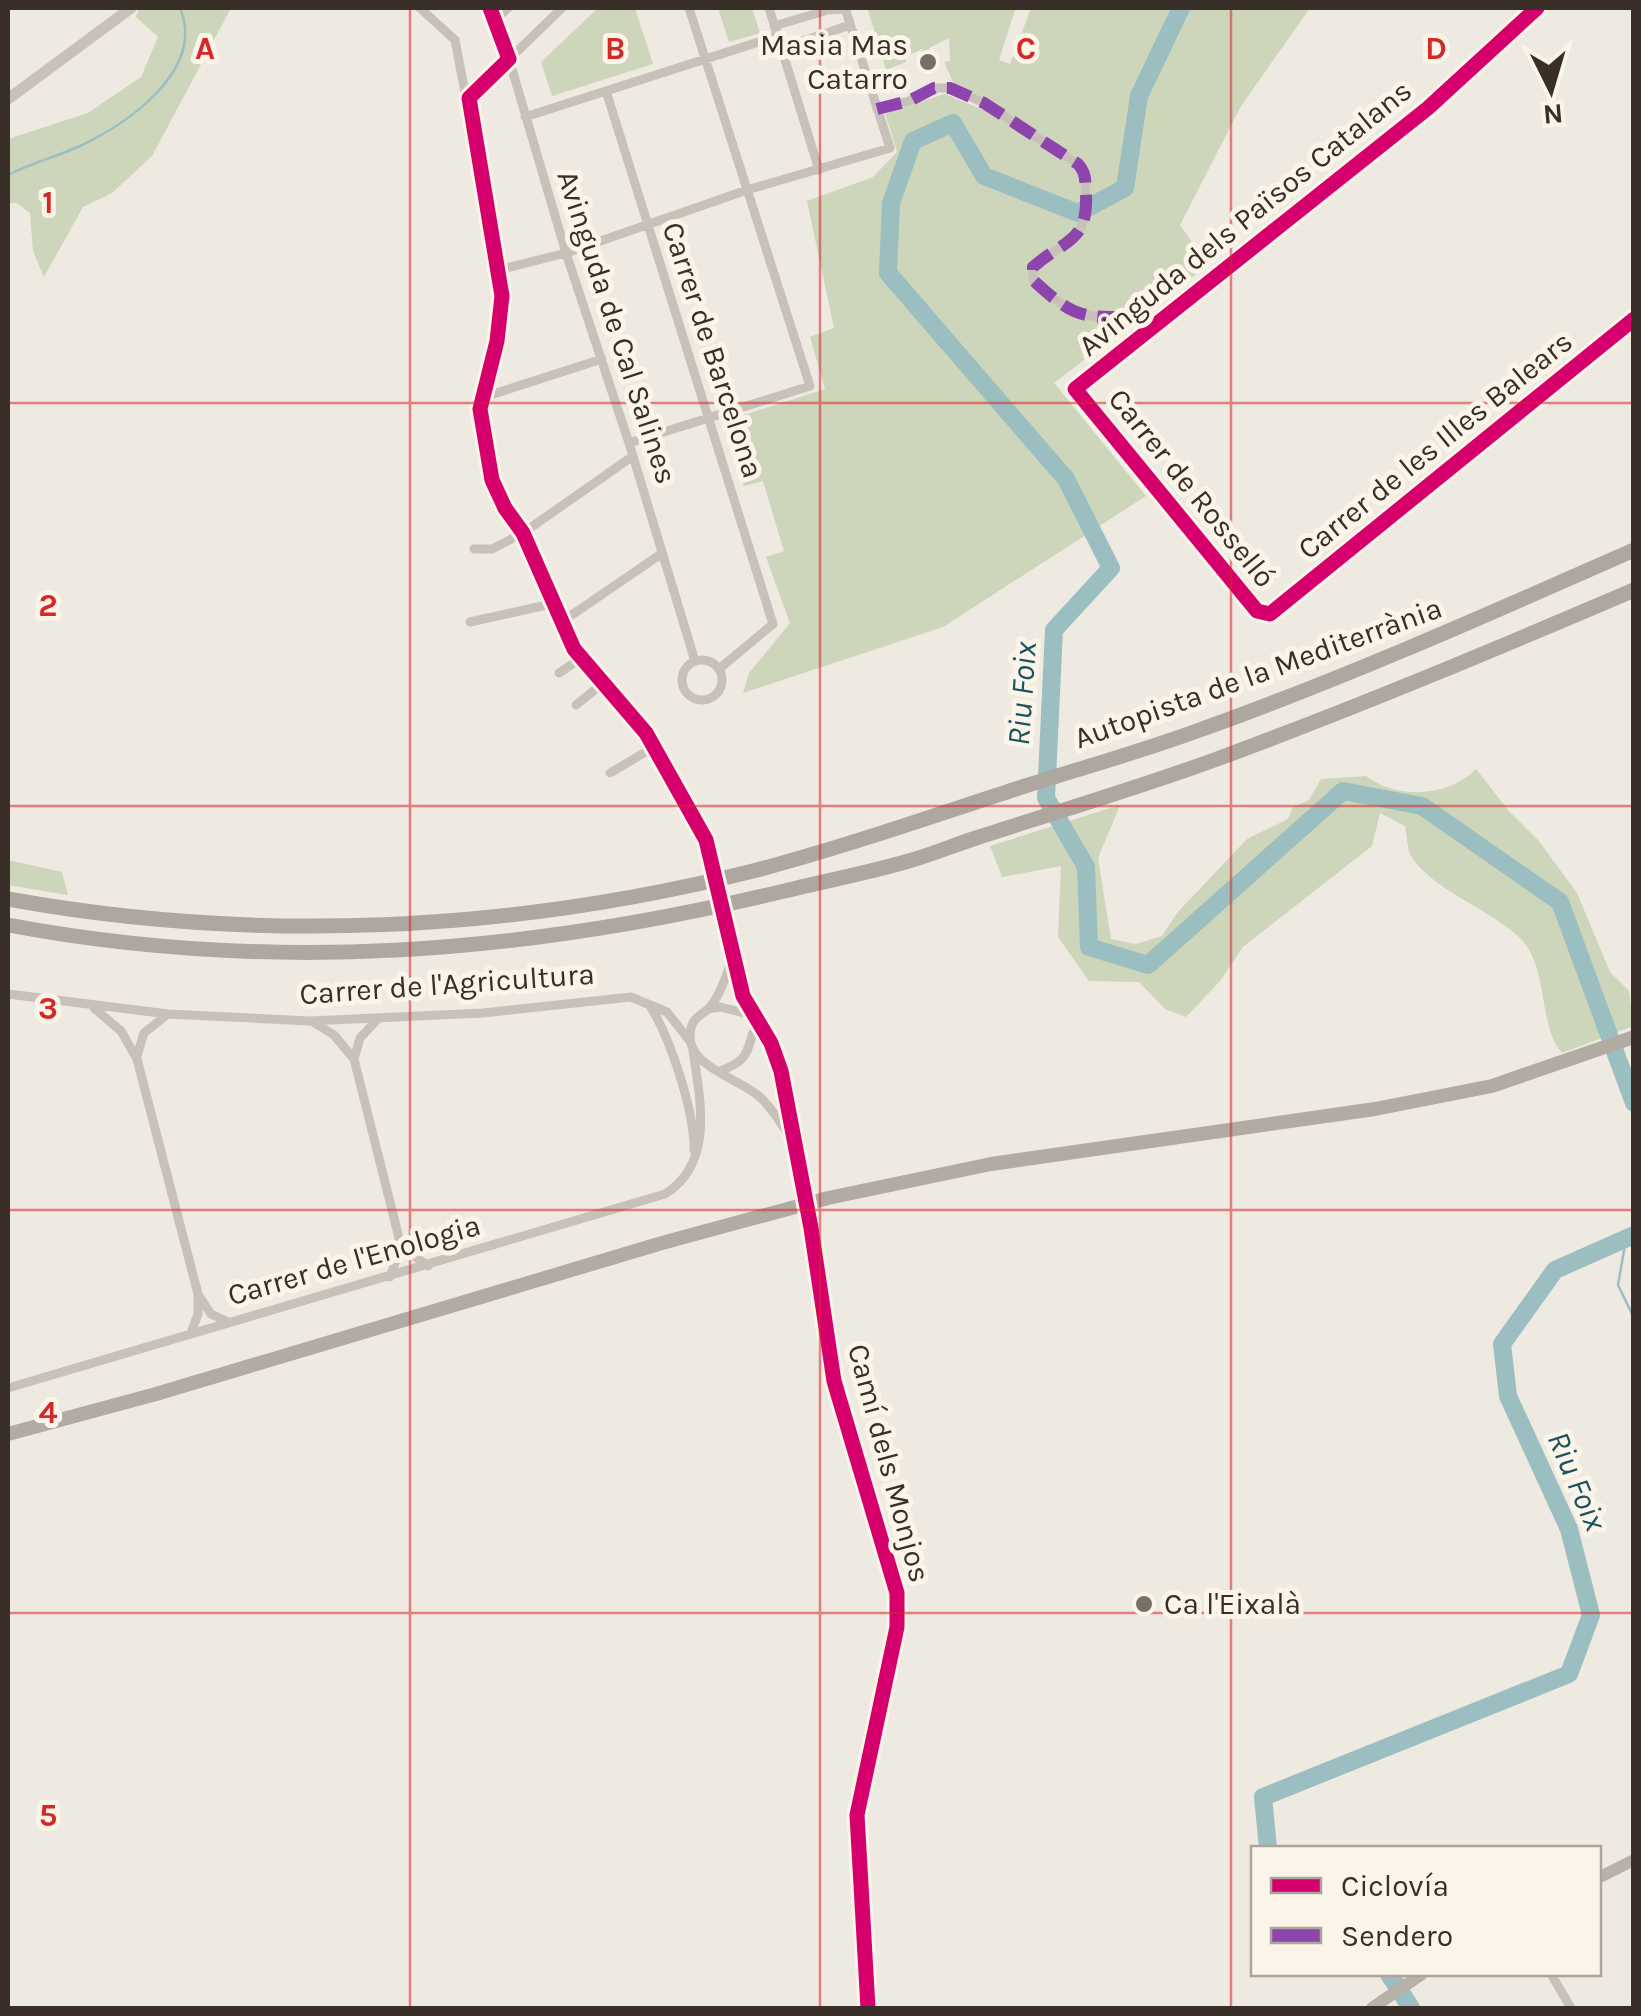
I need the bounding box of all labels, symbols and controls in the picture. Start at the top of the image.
place label: Masia Mas Catarro [760,27,908,97]
text: A [195,30,215,67]
text: B [605,30,625,67]
text: C [1016,30,1036,67]
text: D [1425,30,1447,67]
north arrow [1501,40,1601,140]
marker: Masia Mas Catarro [917,51,939,73]
street label: Avinguda dels Països Catalans [1071,72,1419,364]
text: N [1542,97,1565,132]
street label: Avinguda de Cal Salines [549,166,685,488]
text: 1 [42,184,54,221]
street label: Carrer de Barcelona [655,218,771,482]
street label: Carrer de les Illes Balears [1291,323,1579,567]
street label: Carrer de Rosselló [1101,381,1283,595]
text: 2 [38,587,58,624]
street label: Autopista de la Mediterrània [1069,590,1447,756]
water label: Riu Foix [1000,640,1044,747]
street label: Carrer de l'Agricultura [298,956,596,1012]
text: 3 [38,990,58,1027]
street label: Carrer de l'Enologia [223,1207,485,1313]
street label: Camí dels Monjos [840,1340,938,1586]
text: 4 [38,1394,58,1431]
water label: Riu Foix [1540,1426,1615,1537]
place label: Ca l'Eixalà [1164,1586,1301,1622]
marker: Ca l'Eixalà [1133,1593,1155,1615]
text: 5 [39,1797,57,1834]
legend [1251,1846,1601,1976]
text: Ciclovía [1341,1868,1449,1904]
text: Sendero [1341,1918,1453,1954]

